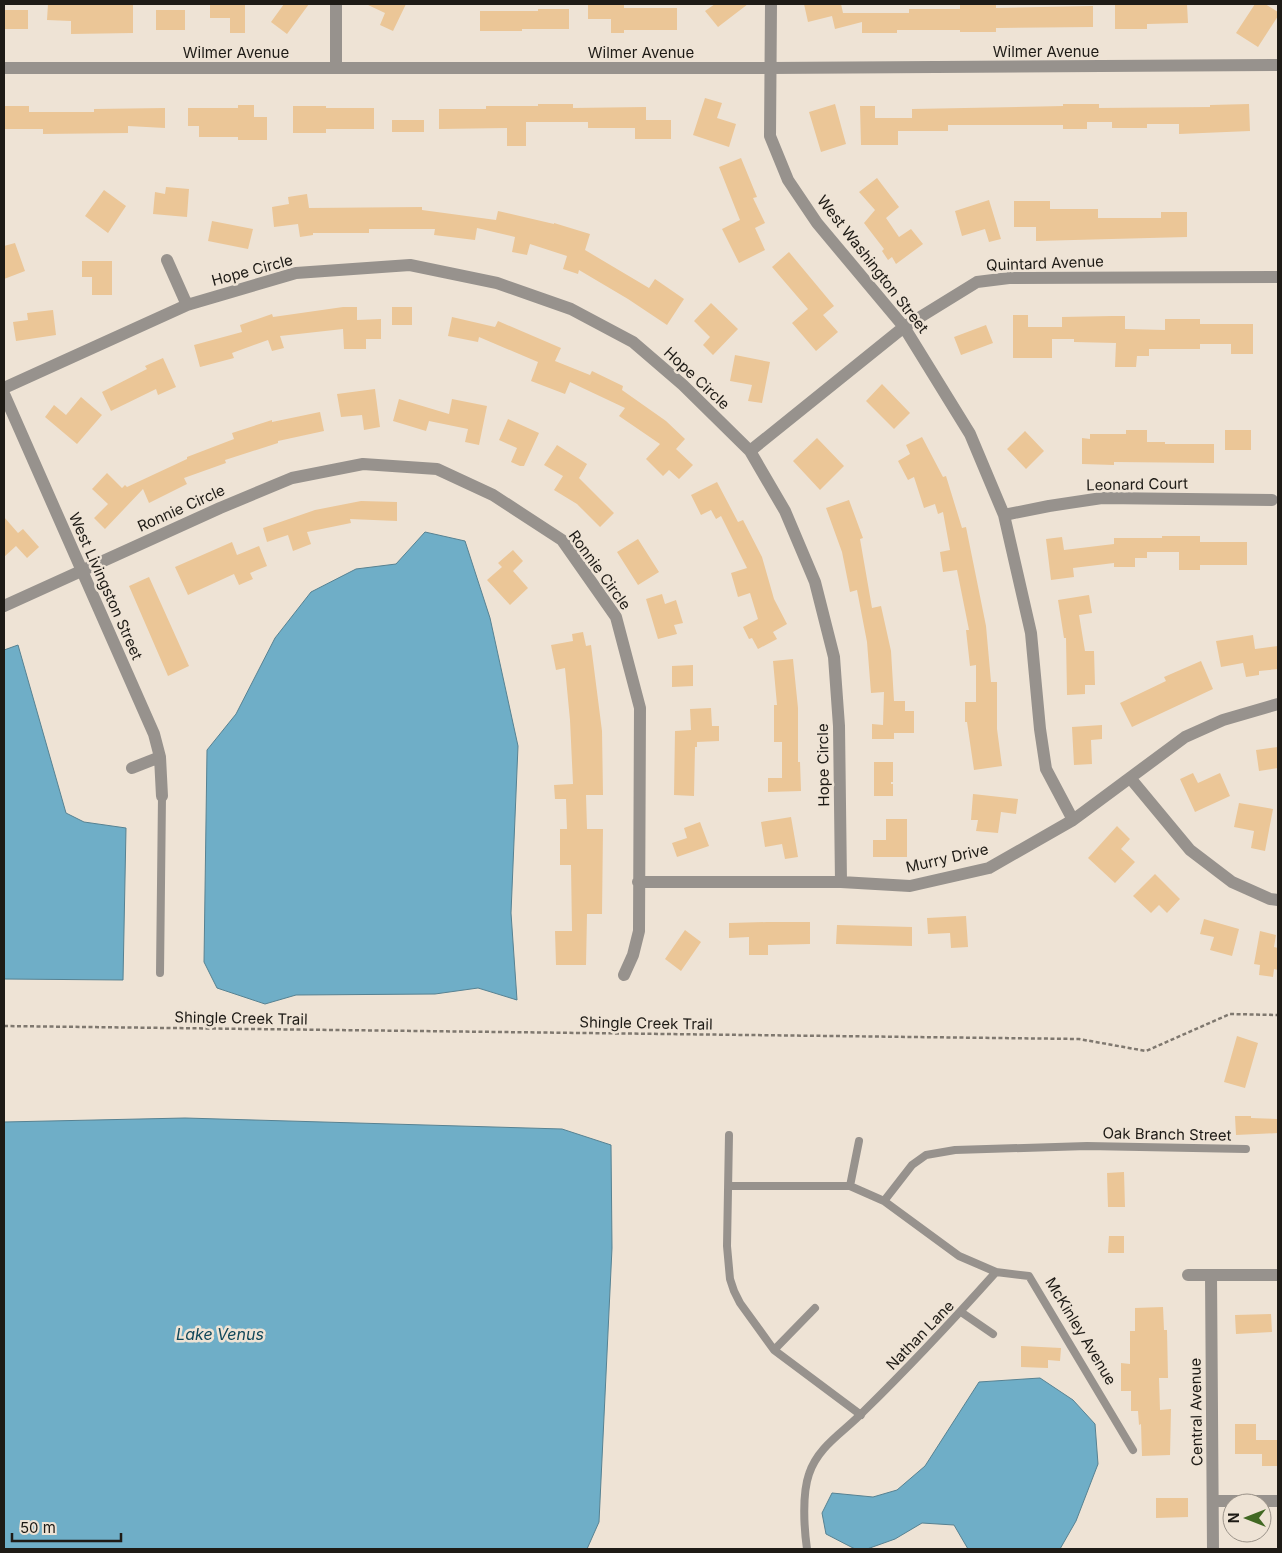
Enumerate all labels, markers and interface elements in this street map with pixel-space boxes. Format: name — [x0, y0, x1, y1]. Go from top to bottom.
street label: Wilmer Avenue — [993, 42, 1099, 61]
street label: Wilmer Avenue — [183, 43, 289, 62]
street label: Wilmer Avenue — [588, 43, 694, 62]
street label: West Washington Street — [813, 191, 933, 337]
street label: Hope Circle — [209, 250, 295, 290]
street label: Quintard Avenue — [986, 251, 1104, 275]
street label: Hope Circle — [660, 343, 734, 413]
street label: Leonard Court — [1086, 474, 1188, 494]
street label: Ronnie Circle — [134, 480, 228, 536]
street label: West Livingston Street — [65, 509, 147, 663]
street label: Ronnie Circle — [565, 527, 635, 613]
street label: Hope Circle — [813, 723, 833, 807]
street label: Murry Drive — [904, 839, 990, 877]
street label: Shingle Creek Trail — [174, 1007, 308, 1029]
street label: Shingle Creek Trail — [579, 1012, 713, 1034]
street label: Oak Branch Street — [1102, 1123, 1232, 1145]
street label: McKinley Avenue — [1041, 1274, 1121, 1388]
street label: Nathan Lane — [882, 1296, 958, 1374]
water label: Lake Venus — [176, 1324, 264, 1344]
street label: Central Avenue — [1186, 1358, 1206, 1466]
north arrow — [1222, 1493, 1272, 1543]
scale bar — [12, 1510, 121, 1542]
text: N — [1225, 1513, 1242, 1523]
text: 50 m — [20, 1518, 56, 1537]

